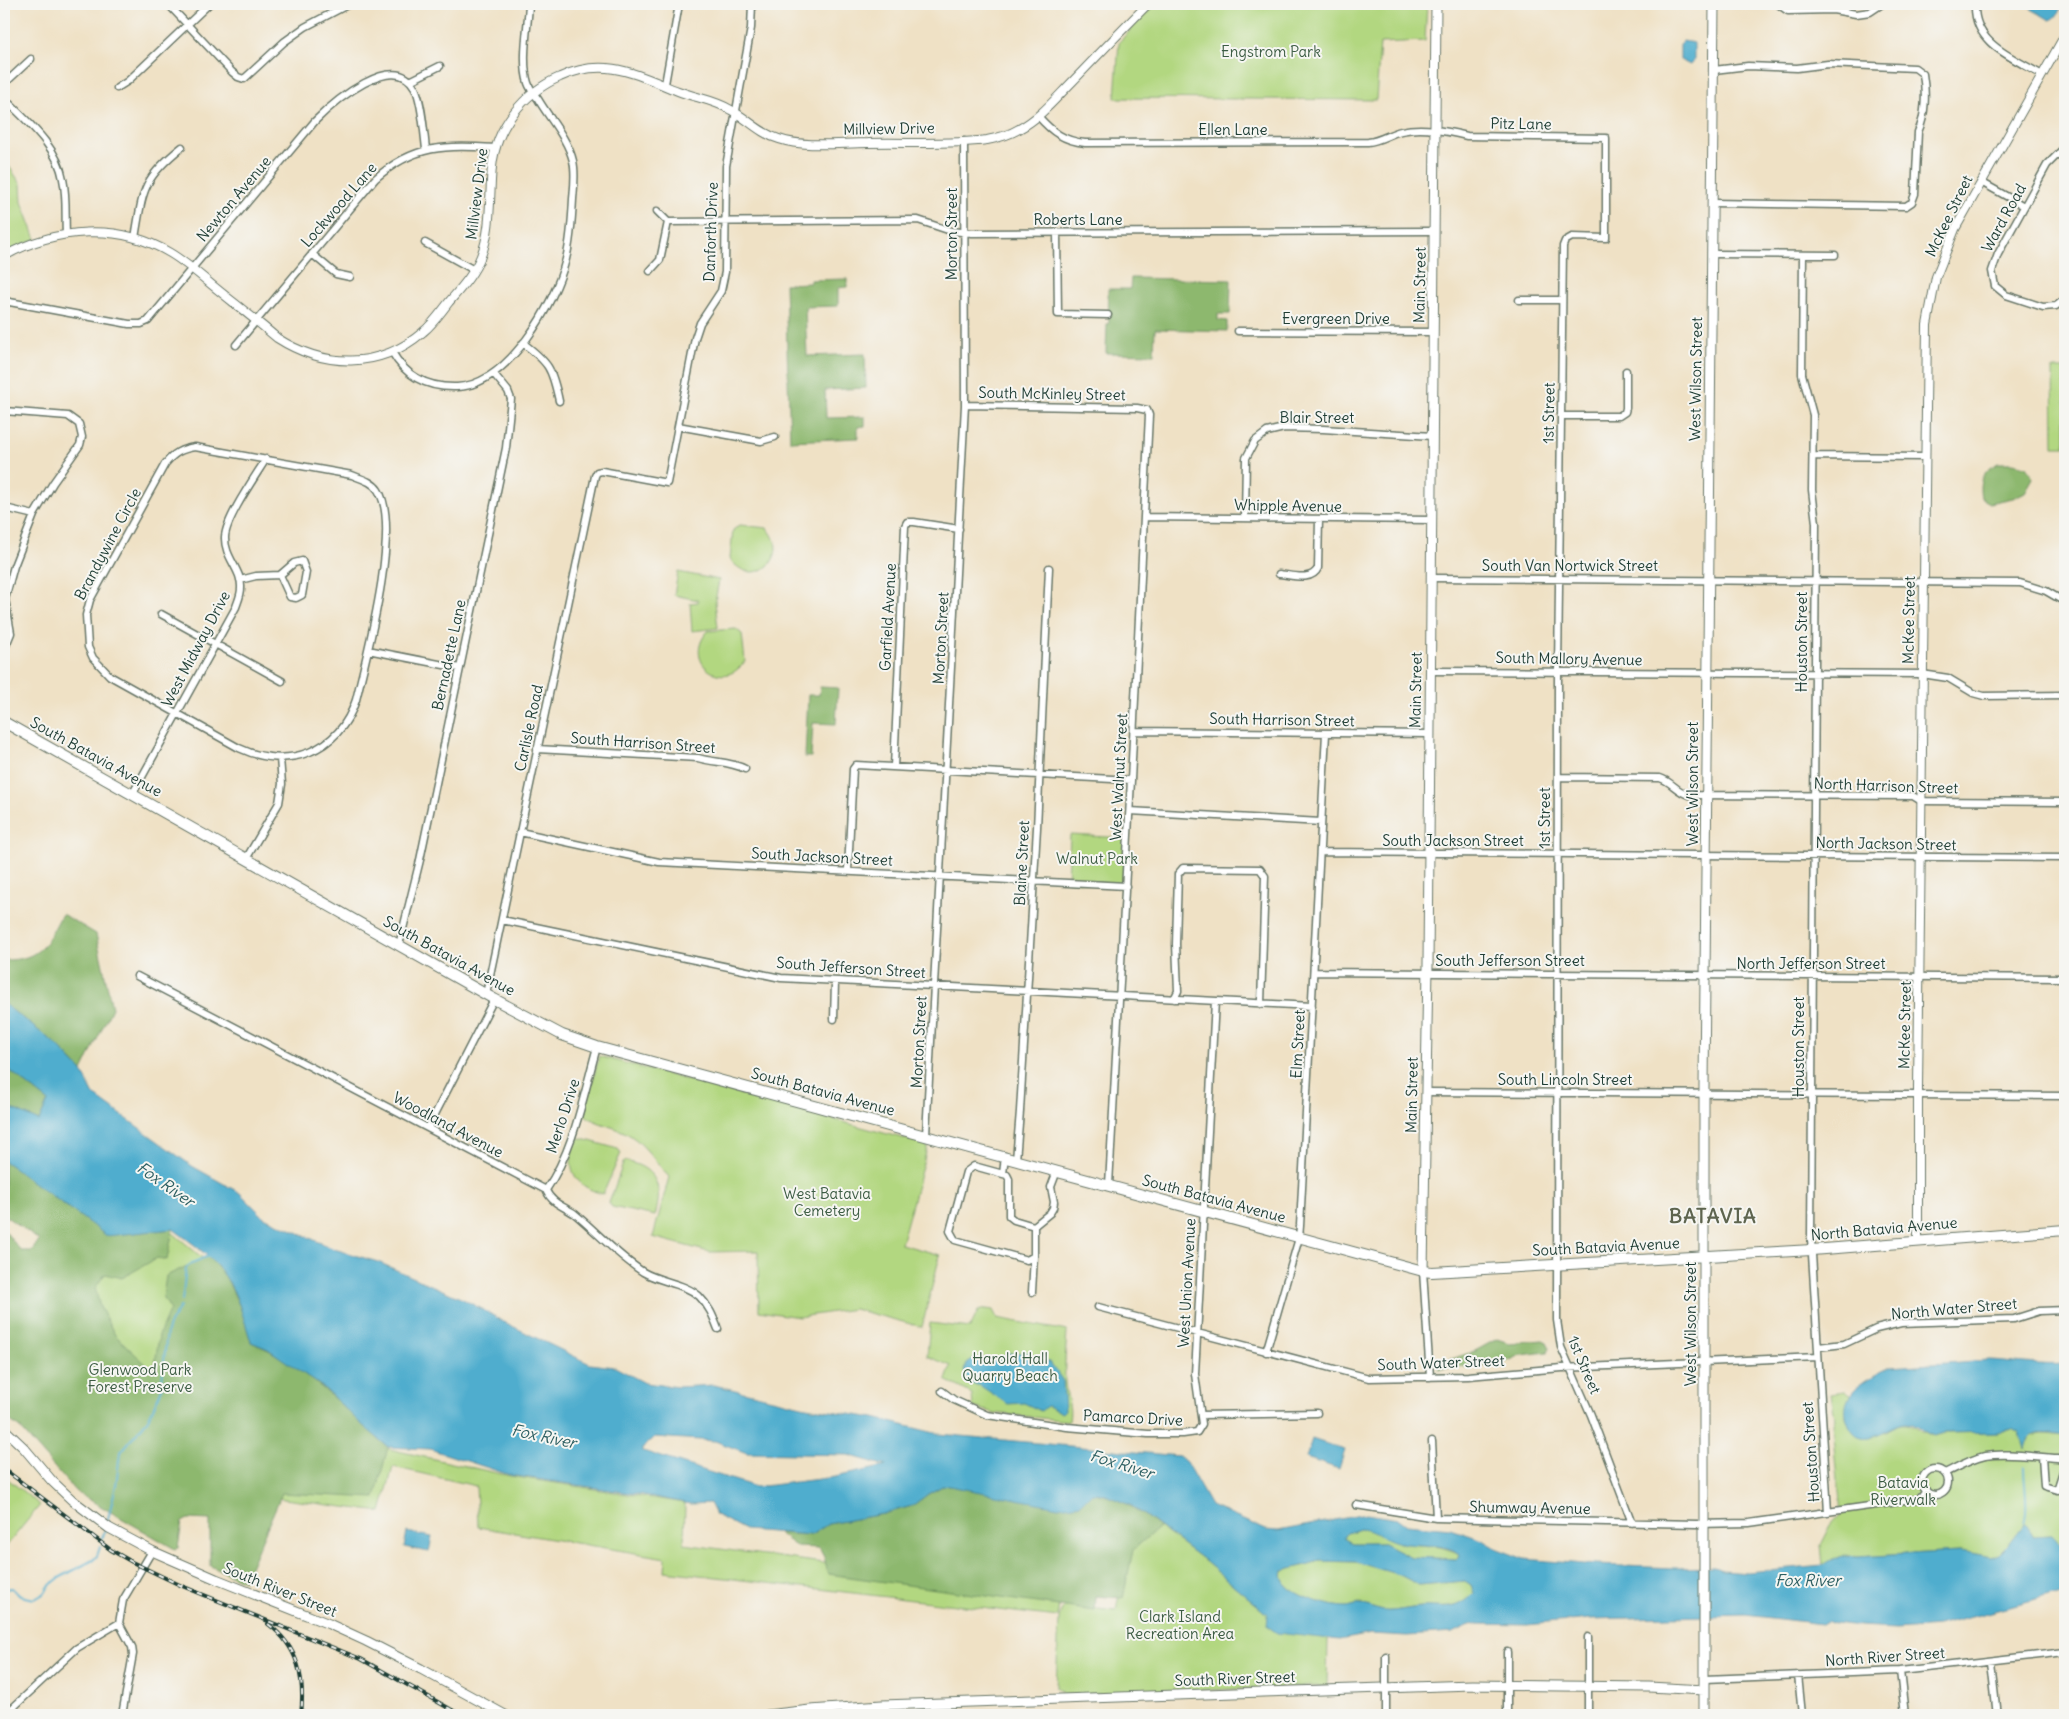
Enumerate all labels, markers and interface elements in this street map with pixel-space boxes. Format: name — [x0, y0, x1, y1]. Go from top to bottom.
park label: Engstrom Park — [1221, 42, 1321, 61]
street label: Pitz Lane — [1490, 113, 1552, 134]
street label: Millview Drive — [843, 118, 935, 139]
street label: Ellen Lane — [1198, 120, 1268, 139]
street label: Millview Drive — [461, 147, 492, 241]
street label: Newton Avenue — [192, 152, 275, 245]
street label: Lockwood Lane — [297, 158, 381, 251]
street label: McKee Street — [1921, 172, 1976, 260]
street label: Ward Road — [1977, 180, 2030, 255]
street label: Danforth Drive — [699, 182, 722, 282]
street label: Morton Street — [942, 188, 961, 280]
street label: Roberts Lane — [1033, 210, 1123, 229]
street label: Main Street — [1409, 247, 1430, 323]
street label: Evergreen Drive — [1282, 309, 1390, 328]
street label: West Wilson Street — [1685, 317, 1706, 441]
street label: 1st Street — [1538, 382, 1559, 444]
street label: South McKinley Street — [978, 383, 1126, 404]
street label: Blair Street — [1280, 408, 1354, 427]
street label: Brandywine Circle — [70, 484, 145, 603]
street label: Whipple Avenue — [1234, 495, 1342, 516]
street label: South Van Nortwick Street — [1482, 556, 1658, 575]
street label: Garfield Avenue — [875, 563, 900, 671]
street label: McKee Street — [1898, 576, 1919, 664]
street label: West Midway Drive — [157, 587, 234, 710]
street label: Morton Street — [929, 591, 952, 685]
street label: Houston Street — [1792, 592, 1811, 692]
street label: Bernadette Lane — [427, 598, 470, 712]
street label: South Mallory Avenue — [1495, 648, 1643, 669]
street label: Main Street — [1405, 652, 1426, 728]
street label: Carlisle Road — [510, 683, 547, 773]
street label: South Harrison Street — [1209, 709, 1355, 730]
street label: South Batavia Avenue — [27, 712, 166, 801]
street label: West Walnut Street — [1106, 713, 1131, 841]
street label: West Wilson Street — [1683, 722, 1702, 846]
street label: South Harrison Street — [570, 728, 716, 757]
street label: North Harrison Street — [1813, 773, 1959, 798]
street label: 1st Street — [1535, 787, 1554, 849]
street label: Blaine Street — [1010, 820, 1033, 906]
street label: South Jackson Street — [1382, 831, 1524, 850]
street label: North Jackson Street — [1815, 833, 1957, 854]
street label: South Jackson Street — [751, 843, 893, 870]
park label: Walnut Park — [1056, 849, 1138, 868]
street label: South Batavia Avenue — [380, 911, 519, 1000]
street label: South Jefferson Street — [1435, 951, 1585, 970]
street label: South Jefferson Street — [776, 953, 926, 982]
street label: North Jefferson Street — [1737, 954, 1885, 973]
street label: McKee Street — [1894, 981, 1915, 1069]
street label: Morton Street — [907, 995, 930, 1089]
street label: Houston Street — [1789, 997, 1808, 1097]
street label: Elm Street — [1286, 1009, 1309, 1079]
street label: Main Street — [1401, 1057, 1422, 1133]
street label: South Batavia Avenue — [749, 1063, 897, 1120]
street label: South Lincoln Street — [1498, 1070, 1632, 1089]
street label: Merlo Drive — [542, 1076, 583, 1155]
street label: Woodland Avenue — [390, 1088, 507, 1162]
water label: Fox River — [133, 1157, 201, 1212]
street label: South Batavia Avenue — [1140, 1170, 1288, 1227]
park label: West Batavia Cemetery — [783, 1184, 871, 1220]
district label: BATAVIA — [1669, 1203, 1757, 1228]
street label: North Batavia Avenue — [1810, 1213, 1958, 1244]
street label: West Union Avenue — [1174, 1218, 1199, 1348]
street label: South Batavia Avenue — [1532, 1233, 1680, 1260]
street label: West Wilson Street — [1681, 1262, 1700, 1386]
street label: North Water Street — [1890, 1294, 2018, 1323]
street label: 1st Street — [1564, 1333, 1605, 1397]
park label: Harold Hall Quarry Beach — [962, 1349, 1058, 1385]
street label: South Water Street — [1377, 1351, 1505, 1374]
park label: Glenwood Park Forest Preserve — [88, 1360, 192, 1396]
street label: Houston Street — [1798, 1401, 1823, 1503]
street label: Pamarco Drive — [1083, 1405, 1183, 1430]
water label: Fox River — [510, 1419, 581, 1453]
water label: Fox River — [1088, 1445, 1159, 1484]
park label: Batavia Riverwalk — [1870, 1473, 1936, 1509]
street label: Shumway Avenue — [1469, 1497, 1591, 1518]
street label: South River Street — [221, 1558, 340, 1621]
water label: Fox River — [1775, 1570, 1843, 1590]
park label: Clark Island Recreation Area — [1126, 1607, 1235, 1643]
street label: North River Street — [1824, 1643, 1946, 1670]
street label: South River Street — [1174, 1667, 1296, 1690]

